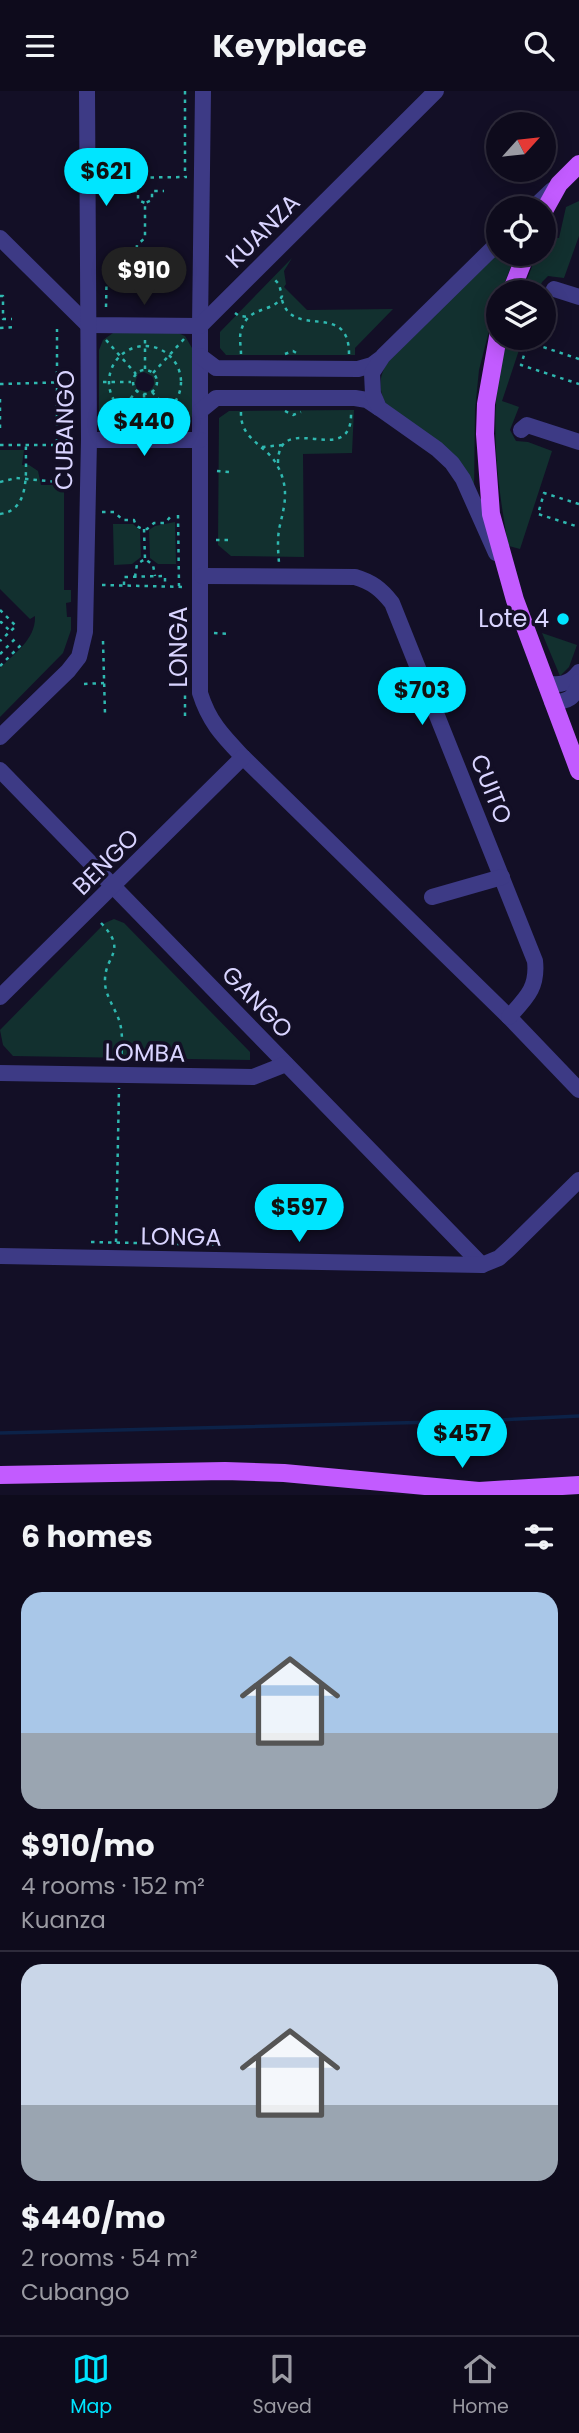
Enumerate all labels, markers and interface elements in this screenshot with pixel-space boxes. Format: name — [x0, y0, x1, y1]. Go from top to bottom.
text: Keyplace — [212, 23, 367, 68]
icon: menu — [21, 27, 59, 65]
icon: search — [520, 27, 558, 65]
north arrow — [486, 112, 556, 182]
map controls — [486, 112, 556, 350]
pin: $621 — [65, 149, 147, 208]
text: $621 — [80, 155, 132, 187]
street label: KUANZA — [218, 186, 307, 275]
button: locate — [486, 196, 556, 266]
pin: $910 — [103, 247, 185, 307]
text: $910 — [118, 254, 170, 286]
button: layers — [486, 280, 556, 350]
street label: CUBANGO — [47, 370, 82, 490]
pin: $440 — [103, 399, 185, 458]
text: $440 — [113, 405, 175, 437]
place label: Lote 4 — [478, 602, 549, 635]
street label: LONGA — [162, 607, 195, 687]
marker: Lote 4 — [555, 611, 571, 627]
pin: $703 — [381, 667, 463, 727]
text: $703 — [394, 674, 450, 706]
street label: CUITO — [463, 749, 520, 829]
street label: BENGO — [65, 821, 146, 902]
street label: GANGO — [214, 958, 300, 1045]
street label: LOMBA — [104, 1035, 186, 1070]
pin: $597 — [258, 1185, 340, 1244]
text: $597 — [271, 1191, 327, 1223]
street label: LONGA — [140, 1219, 222, 1254]
pin: $457 — [421, 1411, 503, 1470]
text: $457 — [433, 1417, 491, 1449]
text: 6 homes — [21, 1515, 153, 1558]
icon: filters — [520, 1518, 558, 1556]
icon: home — [227, 1638, 353, 1764]
text: $910/mo — [21, 1824, 155, 1867]
text: 4 rooms · 152 m² — [21, 1870, 205, 1902]
text: Kuanza — [21, 1904, 106, 1936]
icon: home — [227, 2010, 353, 2136]
text: $440/mo — [21, 2196, 165, 2239]
text: 2 rooms · 54 m² — [21, 2242, 198, 2274]
text: Cubango — [21, 2276, 130, 2308]
tab: Map — [70, 2350, 112, 2421]
tab: Saved — [253, 2350, 312, 2421]
tab: Home — [452, 2350, 509, 2421]

